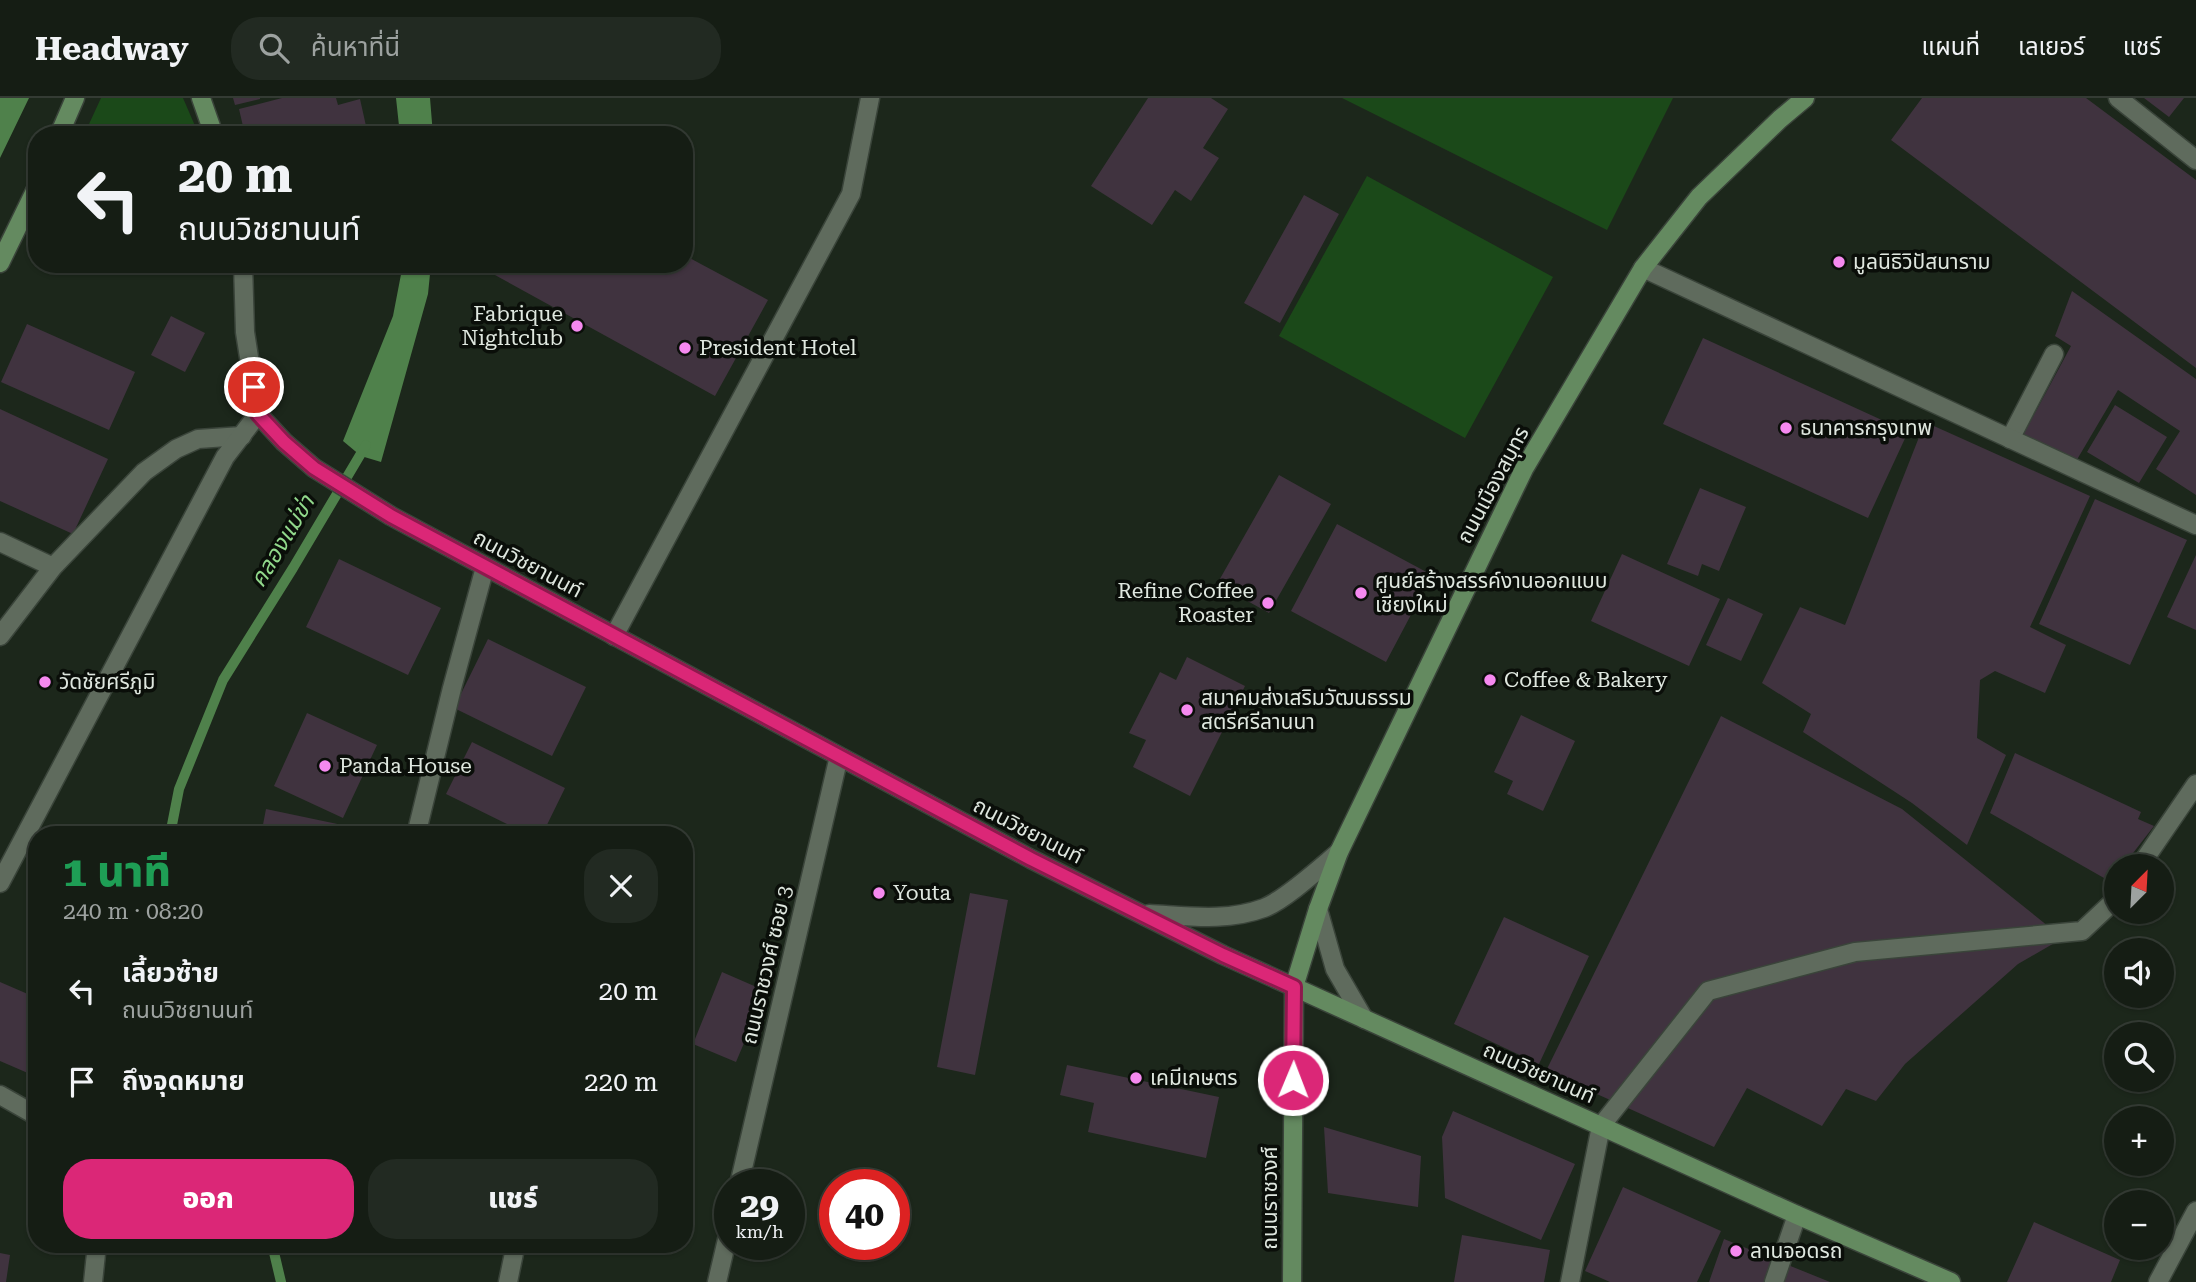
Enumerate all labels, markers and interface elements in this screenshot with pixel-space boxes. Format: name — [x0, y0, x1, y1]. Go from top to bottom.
search box — [231, 17, 721, 80]
text: Headway — [35, 29, 189, 68]
icon: search — [255, 29, 293, 67]
text: ค้นหาที่นี่ — [311, 32, 400, 62]
text: แผนที่ — [1922, 33, 1980, 61]
text: เลเยอร์ — [2018, 33, 2085, 61]
text: แชร์ — [2123, 33, 2161, 61]
text: 20 m — [178, 147, 293, 204]
icon: left — [63, 154, 154, 245]
text: ถนนวิชยานนท์ — [178, 210, 361, 248]
place label: มูลนิธิวิปัสนาราม — [1853, 250, 1990, 275]
marker: มูลนิธิวิปัสนาราม — [1831, 254, 1847, 270]
place label: Fabrique Nightclub — [462, 302, 563, 350]
marker: Fabrique Nightclub — [569, 318, 585, 334]
place label: President Hotel — [699, 336, 857, 360]
marker: President Hotel — [677, 340, 693, 356]
pin — [224, 357, 284, 417]
icon: arrive — [235, 368, 273, 406]
place label: ธนาคารกรุงเทพ — [1800, 416, 1932, 441]
marker: ธนาคารกรุงเทพ — [1778, 420, 1794, 436]
street label: ถนนเมืองสมุทร — [1452, 423, 1535, 548]
water label: คลองแม่ข่า — [245, 489, 321, 592]
street label: ถนนวิชยานนท์ — [469, 525, 587, 603]
place label: ศูนย์สร้างสรรค์งานออกแบบ เชียงใหม่ — [1375, 569, 1607, 617]
place label: Refine Coffee Roaster — [1118, 579, 1254, 627]
marker: ศูนย์สร้างสรรค์งานออกแบบ เชียงใหม่ — [1353, 585, 1369, 601]
marker: Refine Coffee Roaster — [1260, 595, 1276, 611]
place label: Coffee & Bakery — [1504, 668, 1668, 692]
place label: วัดชัยศรีภูมิ — [59, 670, 155, 695]
marker: Coffee & Bakery — [1482, 672, 1498, 688]
marker: วัดชัยศรีภูมิ — [37, 674, 53, 690]
place label: สมาคมส่งเสริมวัฒนธรรม สตรีศรีลานนา — [1201, 686, 1412, 734]
marker: สมาคมส่งเสริมวัฒนธรรม สตรีศรีลานนา — [1179, 702, 1195, 718]
place label: Panda House — [339, 754, 472, 778]
marker: Panda House — [317, 758, 333, 774]
street label: ถนนวิชยานนท์ — [969, 793, 1087, 869]
text: 1 นาที — [63, 847, 171, 896]
button: close — [584, 849, 658, 923]
north arrow — [2104, 854, 2174, 924]
map controls — [2104, 854, 2174, 1260]
place label: Youta — [893, 881, 951, 905]
street label: ถนนราชวงศ์ ซอย 3 — [737, 883, 797, 1047]
marker: Youta — [871, 885, 887, 901]
text: 240 m · 08:20 — [63, 898, 203, 925]
button: sound — [2104, 938, 2174, 1008]
text: เลี้ยวซ้าย — [122, 958, 219, 988]
icon: left — [63, 972, 101, 1010]
text: 20 m — [599, 976, 658, 1006]
text: ถนนวิชยานนท์ — [122, 997, 253, 1024]
button: search — [2104, 1022, 2174, 1092]
street label: ถนนวิชยานนท์ — [1479, 1038, 1599, 1108]
position arrow — [1256, 1043, 1330, 1117]
icon: arrive — [63, 1063, 101, 1101]
text: ถึงจุดหมาย — [122, 1066, 245, 1096]
place label: เคมีเกษตร — [1150, 1066, 1238, 1090]
text: 220 m — [584, 1067, 658, 1097]
marker: เคมีเกษตร — [1128, 1070, 1144, 1086]
button: + — [2104, 1106, 2174, 1176]
street label: ถนนราชวงศ์ — [1258, 1146, 1282, 1250]
button: ออก — [63, 1159, 354, 1239]
button: แชร์ — [368, 1159, 658, 1239]
speed limit sign: 40 — [819, 1169, 910, 1260]
text: 29 — [740, 1185, 779, 1226]
button: − — [2104, 1190, 2174, 1260]
text: km/h — [735, 1221, 784, 1242]
place label: ลานจอดรถ — [1750, 1239, 1842, 1263]
marker: ลานจอดรถ — [1728, 1243, 1744, 1259]

